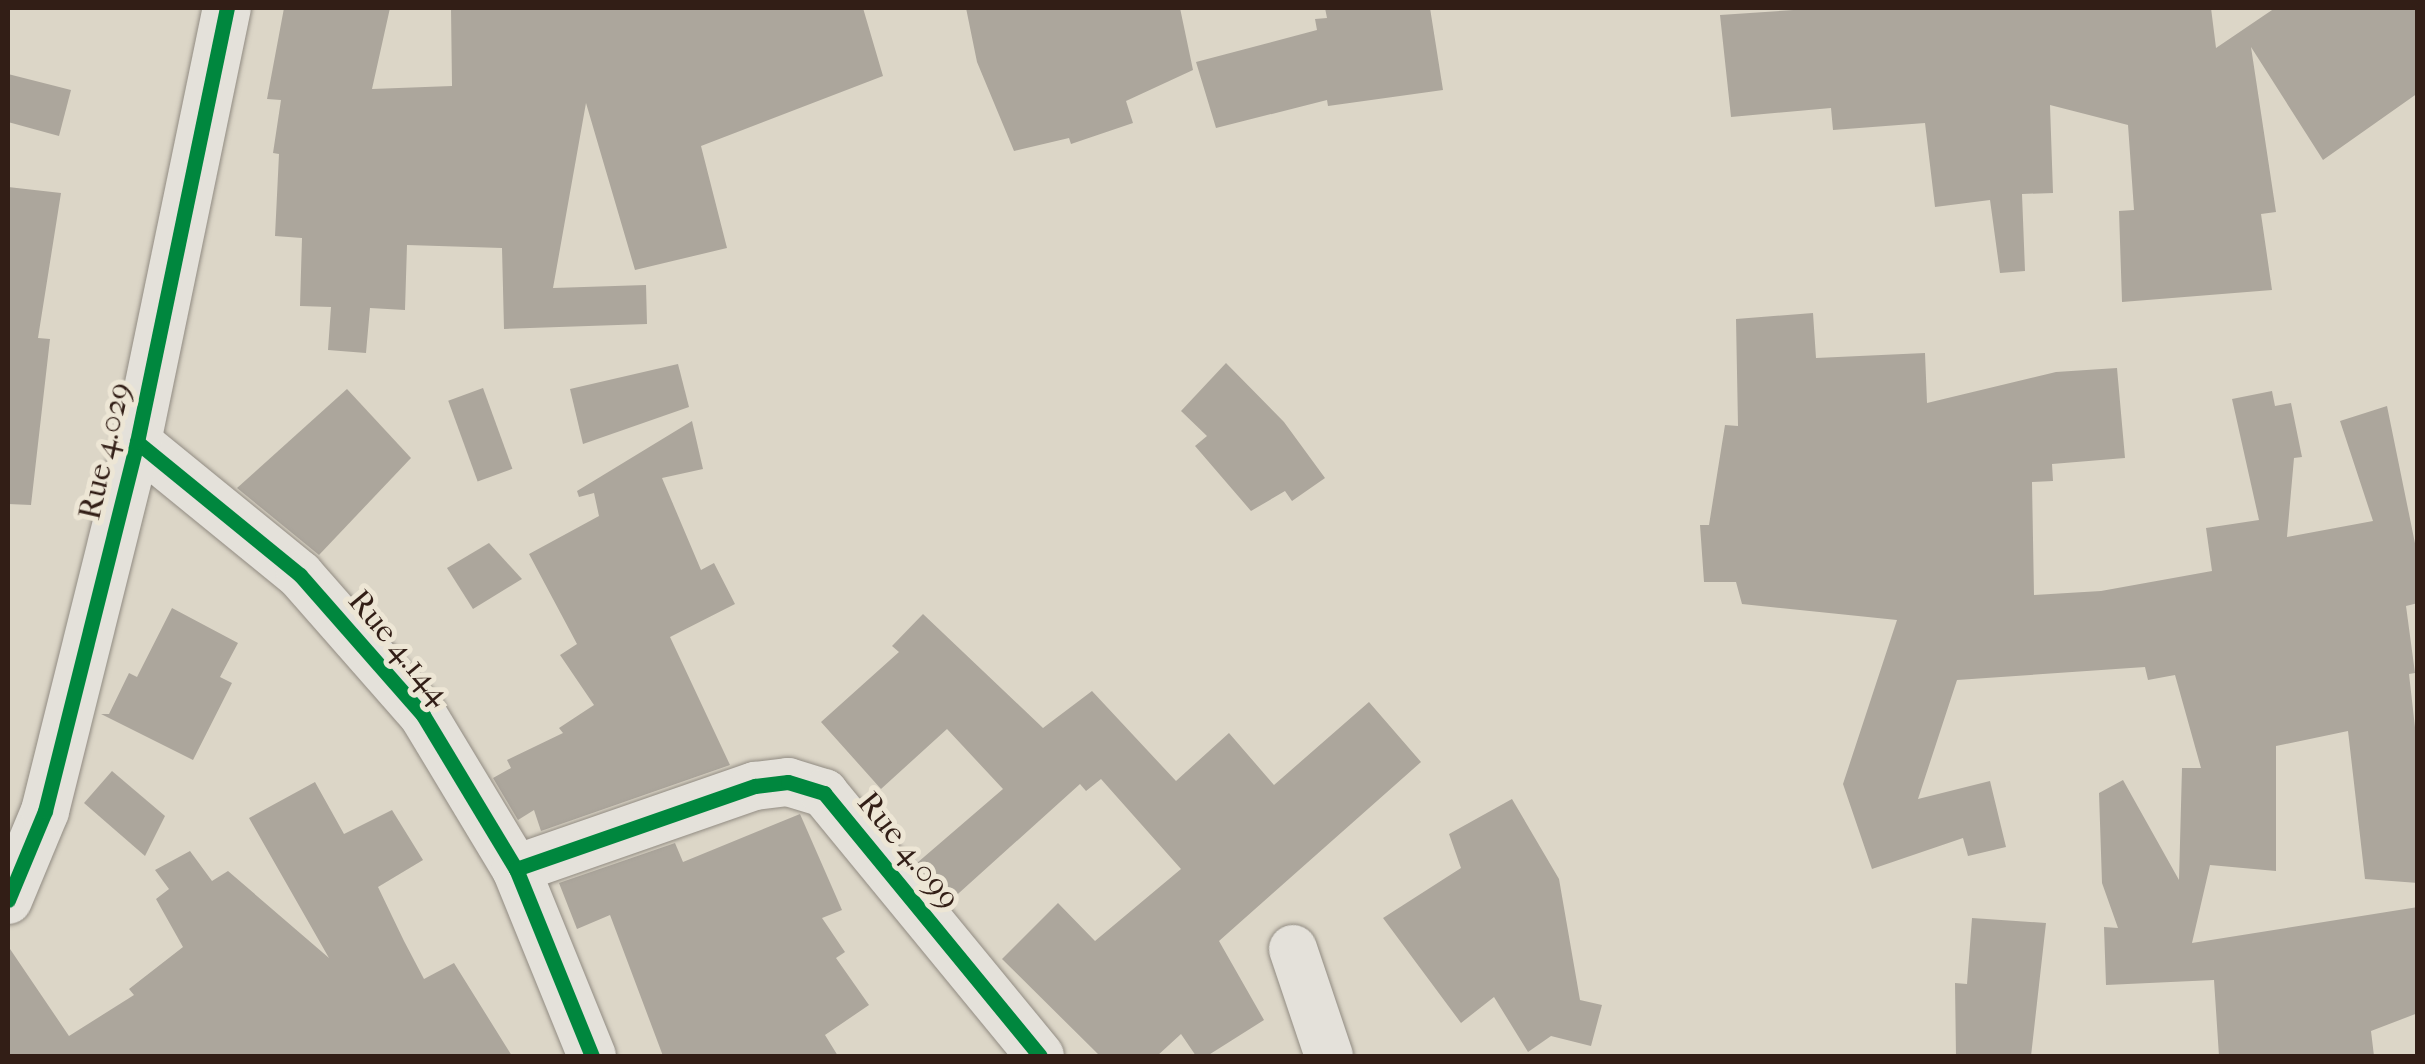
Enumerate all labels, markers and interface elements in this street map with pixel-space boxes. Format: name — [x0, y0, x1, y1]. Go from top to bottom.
street label: Rue 4.029 — [71, 378, 139, 524]
street label: Rue 4.144 — [340, 583, 458, 713]
street label: Rue 4.099 — [849, 784, 967, 918]

